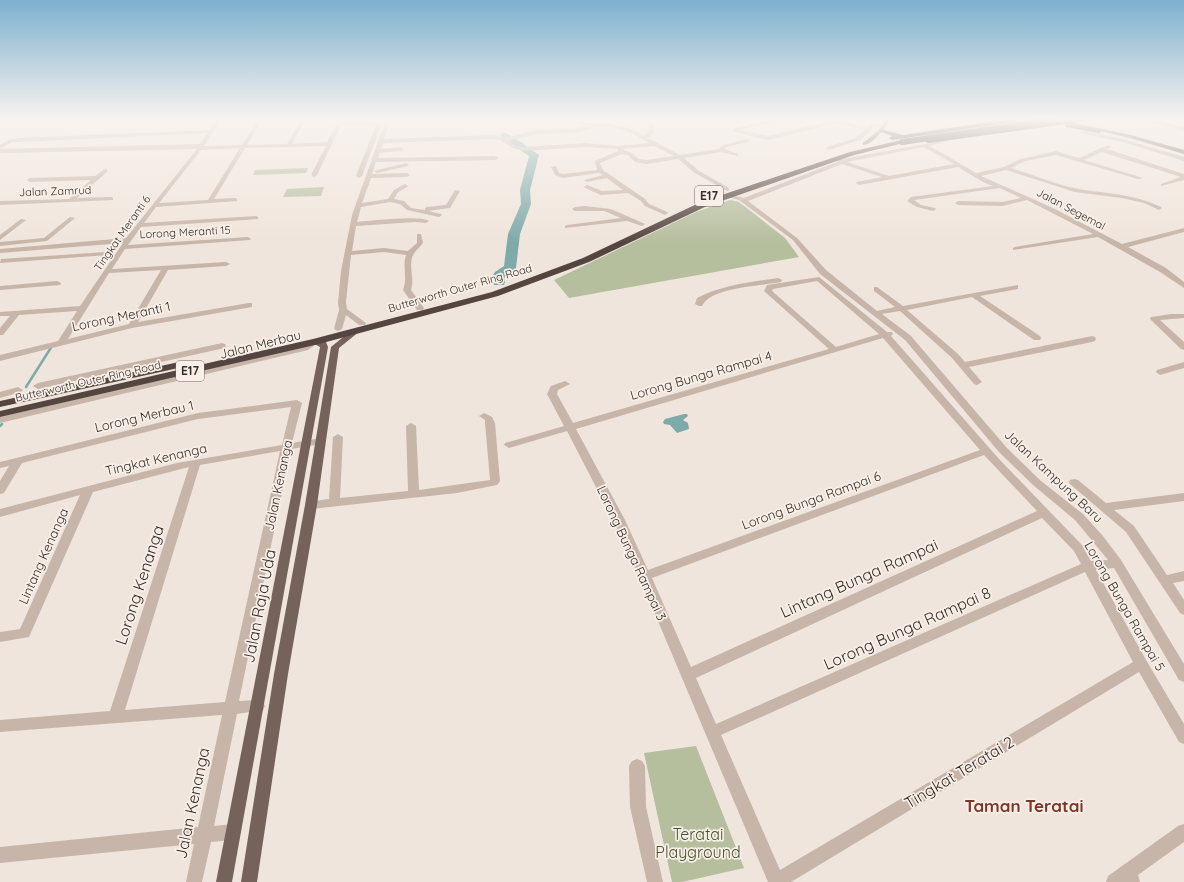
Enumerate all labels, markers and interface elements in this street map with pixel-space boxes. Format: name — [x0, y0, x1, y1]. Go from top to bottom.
street label: Jalan Zamrud — [19, 183, 91, 199]
street label: Jalan Segemal — [1034, 185, 1108, 233]
road number: E17 — [695, 186, 723, 206]
street label: Tingkat Meranti 6 — [91, 193, 153, 273]
street label: Lorong Meranti 15 — [139, 223, 231, 241]
street label: Butterworth Outer Ring Road — [386, 261, 534, 315]
street label: Lorong Meranti 1 — [70, 298, 172, 334]
street label: Jalan Merbau — [218, 326, 302, 362]
street label: Lorong Bunga Rampai 4 — [628, 347, 774, 403]
street label: Butterworth Outer Ring Road — [14, 357, 162, 405]
road number: E17 — [176, 361, 204, 381]
street label: Lorong Merbau 1 — [93, 397, 195, 435]
street label: Jalan Kampung Baru — [1001, 426, 1107, 526]
street label: Jalan Kenanga — [261, 438, 295, 532]
street label: Tingkat Kenanga — [104, 440, 208, 478]
street label: Lorong Bunga Rampai 6 — [739, 467, 883, 533]
street label: Lorong Bunga Rampai 3 — [594, 483, 670, 623]
street label: Lintang Kenanga — [15, 506, 71, 606]
street label: Lorong Kenanga — [110, 523, 168, 647]
street label: Lintang Bunga Rampai — [777, 534, 941, 622]
street label: Lorong Bunga Rampai 5 — [1081, 538, 1169, 674]
street label: Jalan Raja Uda — [238, 547, 280, 665]
street label: Lorong Bunga Rampai 8 — [820, 582, 994, 674]
street label: Tingkat Teratai 2 — [900, 731, 1018, 813]
street label: Jalan Kenanga — [170, 746, 214, 860]
district label: Taman Teratai — [965, 795, 1083, 816]
park label: Teratai Playground — [655, 824, 741, 862]

